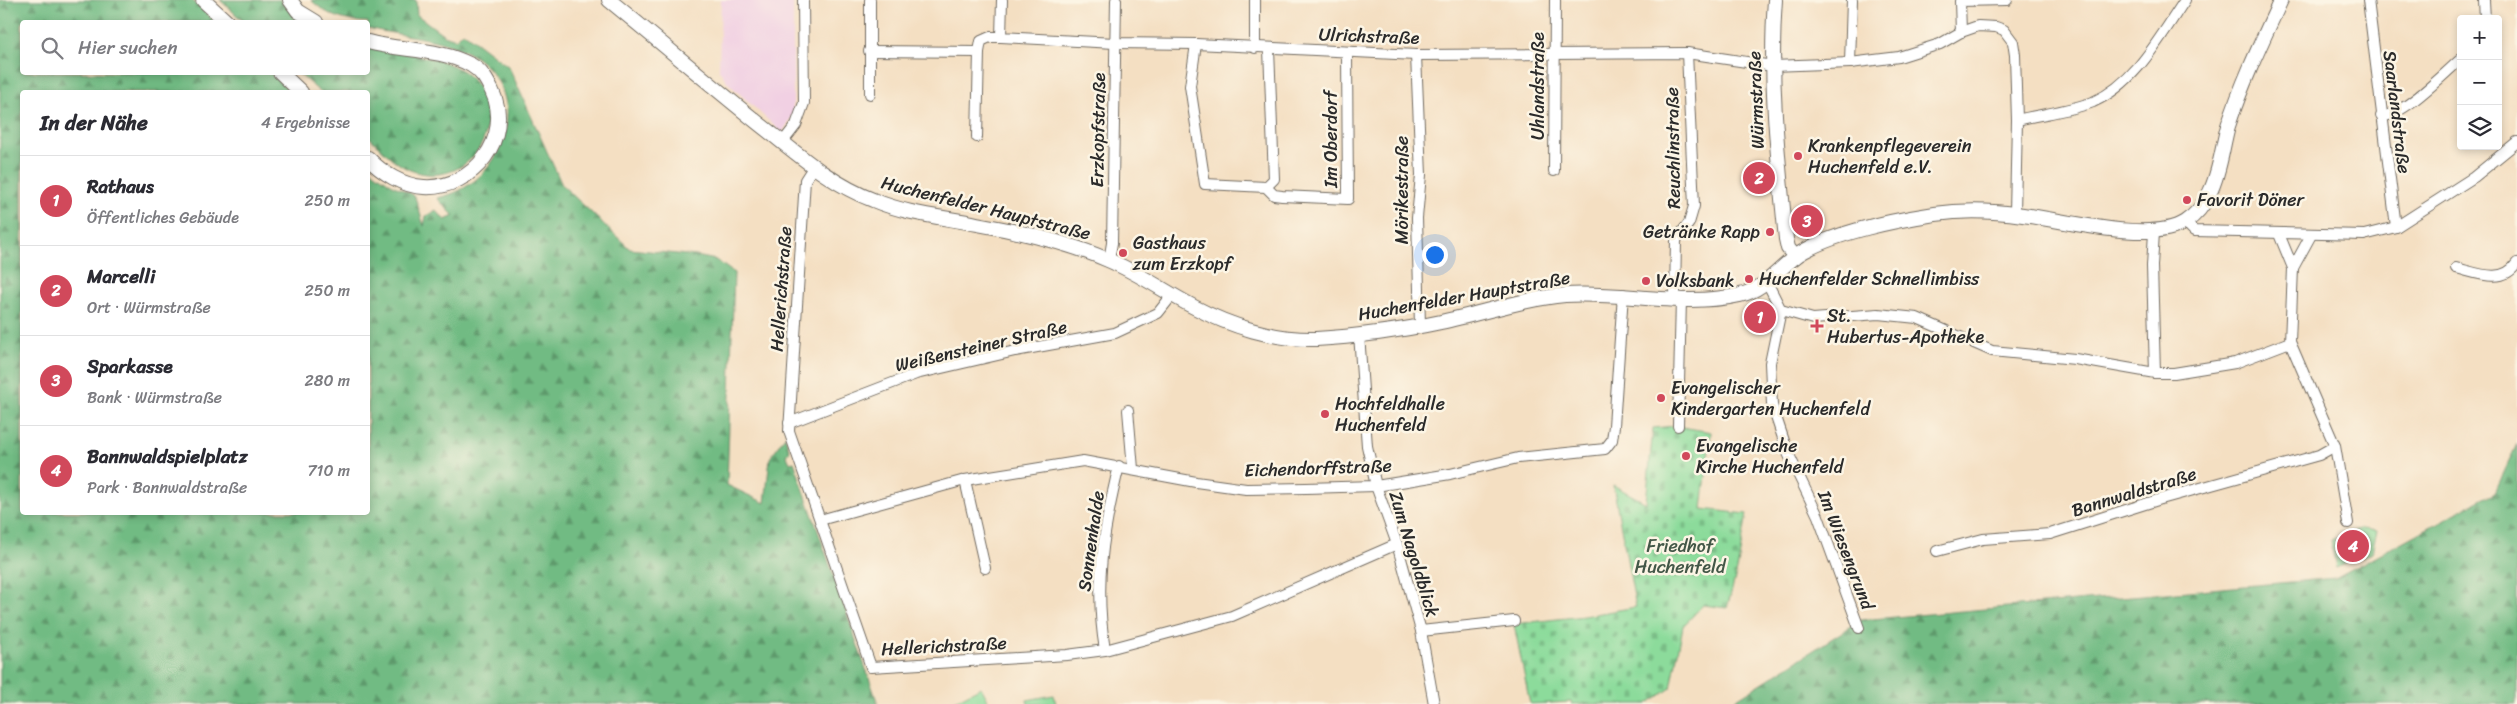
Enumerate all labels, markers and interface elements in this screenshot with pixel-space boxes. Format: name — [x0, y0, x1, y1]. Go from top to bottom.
map controls — [2457, 15, 2502, 150]
button: + — [2457, 15, 2502, 60]
street label: Ulrichstraße — [1318, 18, 1420, 54]
search box — [20, 20, 370, 75]
text: Hier suchen — [78, 31, 178, 64]
street label: Uhlandstraße — [1522, 32, 1554, 140]
icon: search — [38, 34, 66, 62]
street label: Saarlandstraße — [2374, 49, 2420, 175]
street label: Würmstraße — [1738, 50, 1774, 150]
button: − — [2457, 60, 2502, 105]
street label: Erzkopfstraße — [1081, 72, 1115, 188]
street label: Reuchlinstraße — [1656, 87, 1690, 209]
street label: Im Oberdorf — [1315, 88, 1347, 189]
text: In der Nähe — [40, 104, 148, 142]
button: layers — [2457, 105, 2502, 150]
text: 4 Ergebnisse — [261, 108, 350, 137]
place label: Krankenpflegeverein Huchenfeld e.V. — [1808, 130, 1972, 183]
street label: Mörikestraße — [1386, 136, 1418, 244]
marker: Krankenpflegeverein Huchenfeld e.V. — [1792, 150, 1804, 162]
pin: 2 — [1743, 159, 1775, 197]
street label: Huchenfelder Hauptstraße — [878, 166, 1094, 250]
text: Rathaus — [87, 170, 154, 203]
place label: Favorit Döner — [2197, 184, 2306, 216]
text: 1 — [53, 186, 59, 215]
text: 250 m — [304, 186, 350, 215]
marker: Favorit Döner — [2181, 194, 2193, 206]
pin: 3 — [1791, 202, 1823, 240]
text: Öffentliches Gebäude — [87, 203, 239, 232]
place label: Getränke Rapp — [1643, 216, 1760, 248]
street label: Hellerichstraße — [761, 225, 801, 353]
marker: Getränke Rapp — [1764, 226, 1776, 238]
place label: Gasthaus zum Erzkopf — [1132, 227, 1235, 280]
your location — [1422, 242, 1448, 268]
marker: Gasthaus zum Erzkopf — [1117, 247, 1129, 259]
text: Marcelli — [87, 260, 155, 293]
street label: Huchenfelder Hauptstraße — [1355, 262, 1573, 330]
place label: Huchenfelder Schnellimbiss — [1759, 263, 1980, 295]
place label: Volksbank — [1656, 265, 1735, 297]
marker: Huchenfelder Schnellimbiss — [1743, 273, 1755, 285]
marker: Volksbank — [1640, 275, 1652, 287]
text: 2 — [51, 276, 61, 305]
text: 250 m — [304, 276, 350, 305]
text: Ort · Würmstraße — [87, 293, 211, 322]
pin: 1 — [1744, 298, 1776, 336]
place label: St. Hubertus-Apotheke — [1827, 300, 1984, 353]
street label: Weißensteiner Straße — [892, 311, 1070, 381]
marker: St. Hubertus-Apotheke — [1811, 320, 1823, 332]
text: Sparkasse — [87, 350, 173, 383]
text: 3 — [52, 366, 60, 395]
text: 280 m — [305, 366, 350, 395]
place label: Evangelischer Kindergarten Huchenfeld — [1671, 372, 1872, 425]
text: Bank · Würmstraße — [87, 383, 222, 412]
place label: Hochfeldhalle Huchenfeld — [1335, 388, 1445, 441]
marker: Evangelischer Kindergarten Huchenfeld — [1655, 392, 1667, 404]
marker: Hochfeldhalle Huchenfeld — [1319, 408, 1331, 420]
place label: Evangelische Kirche Huchenfeld — [1696, 430, 1845, 483]
text: Bannwaldspielplatz — [87, 440, 248, 473]
street label: Eichendorffstraße — [1244, 449, 1392, 487]
marker: Evangelische Kirche Huchenfeld — [1680, 450, 1692, 462]
text: 4 — [51, 456, 61, 485]
text: 710 m — [307, 456, 350, 485]
street label: Bannwaldstraße — [2068, 458, 2200, 526]
text: Park · Bannwaldstraße — [87, 473, 247, 502]
street label: Im Wiesengrund — [1808, 485, 1884, 616]
street label: Zum Nagoldblick — [1380, 487, 1449, 621]
street label: Sonnenhalde — [1068, 489, 1114, 593]
pin: 4 — [2337, 527, 2369, 565]
park label: Friedhof Huchenfeld — [1634, 530, 1727, 583]
street label: Hellerichstraße — [880, 627, 1008, 665]

